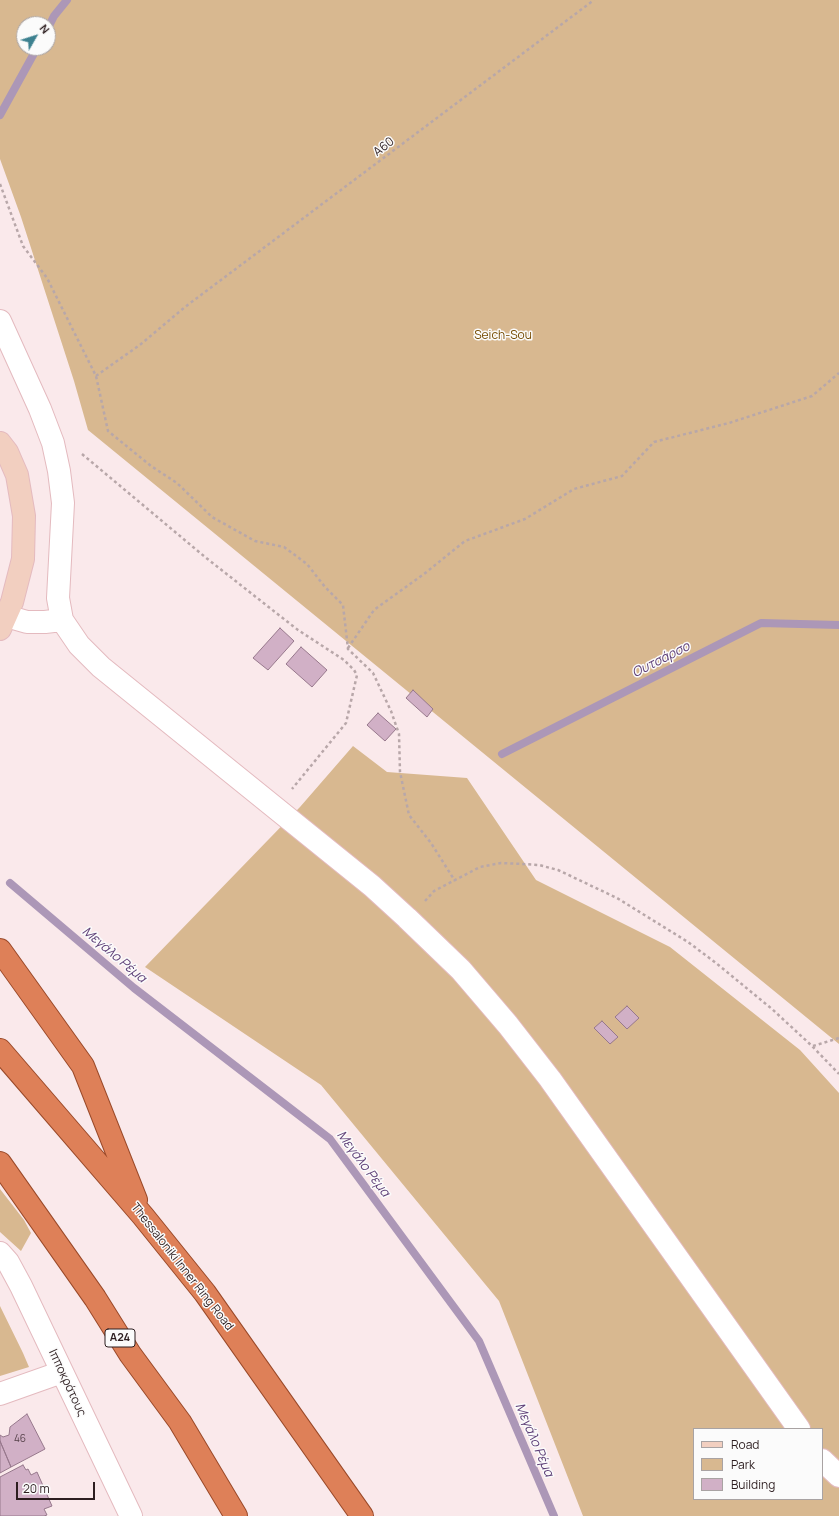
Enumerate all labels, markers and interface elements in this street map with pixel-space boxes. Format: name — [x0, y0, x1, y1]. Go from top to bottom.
north arrow — [16, 16, 56, 56]
text: N — [37, 21, 53, 37]
street label: Α60 — [371, 135, 397, 159]
park label: Seich-Sou — [474, 329, 532, 343]
water label: Ουτσάρσο — [630, 639, 692, 681]
water label: Μεγάλο Ρέμα — [79, 924, 149, 986]
water label: Μεγάλο Ρέμα — [333, 1128, 393, 1200]
street label: Thessaloniki Inner Ring Road — [128, 1200, 236, 1334]
road number: Α24 — [105, 1329, 135, 1347]
street label: Ιπποκράτους — [45, 1347, 89, 1419]
water label: Μεγάλο Ρέμα — [511, 1401, 557, 1479]
legend — [693, 1428, 823, 1500]
house number: 46 — [14, 1433, 26, 1445]
text: Road — [731, 1436, 759, 1453]
text: Park — [731, 1456, 755, 1473]
scale bar — [18, 1474, 97, 1500]
text: Building — [731, 1476, 775, 1493]
text: 20 m — [23, 1480, 50, 1497]

